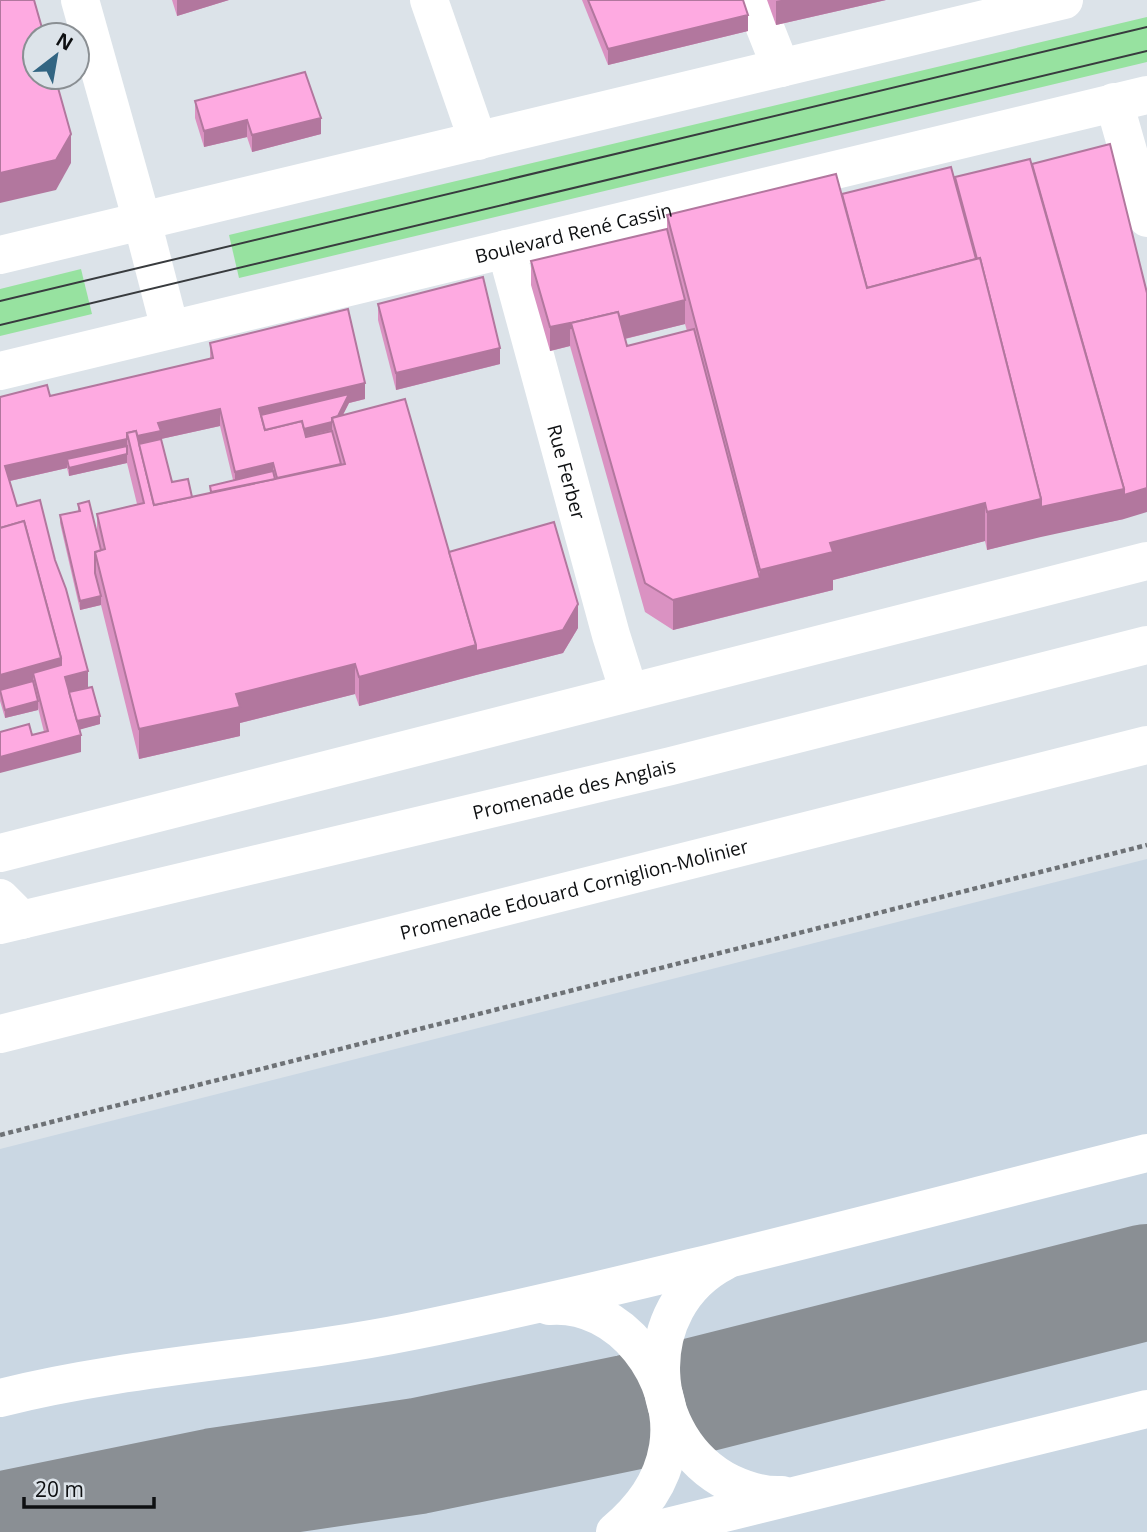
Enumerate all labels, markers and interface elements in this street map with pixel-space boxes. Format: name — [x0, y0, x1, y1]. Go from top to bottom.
north arrow — [21, 21, 91, 91]
text: N — [51, 26, 78, 57]
street label: Boulevard René Cassin — [472, 197, 675, 269]
street label: Rue Ferber — [541, 422, 592, 522]
street label: Promenade des Anglais — [470, 752, 678, 826]
street label: Promenade Edouard Corniglion-Molinier — [397, 833, 751, 946]
scale bar — [24, 1466, 154, 1510]
text: 20 m — [35, 1475, 84, 1503]

